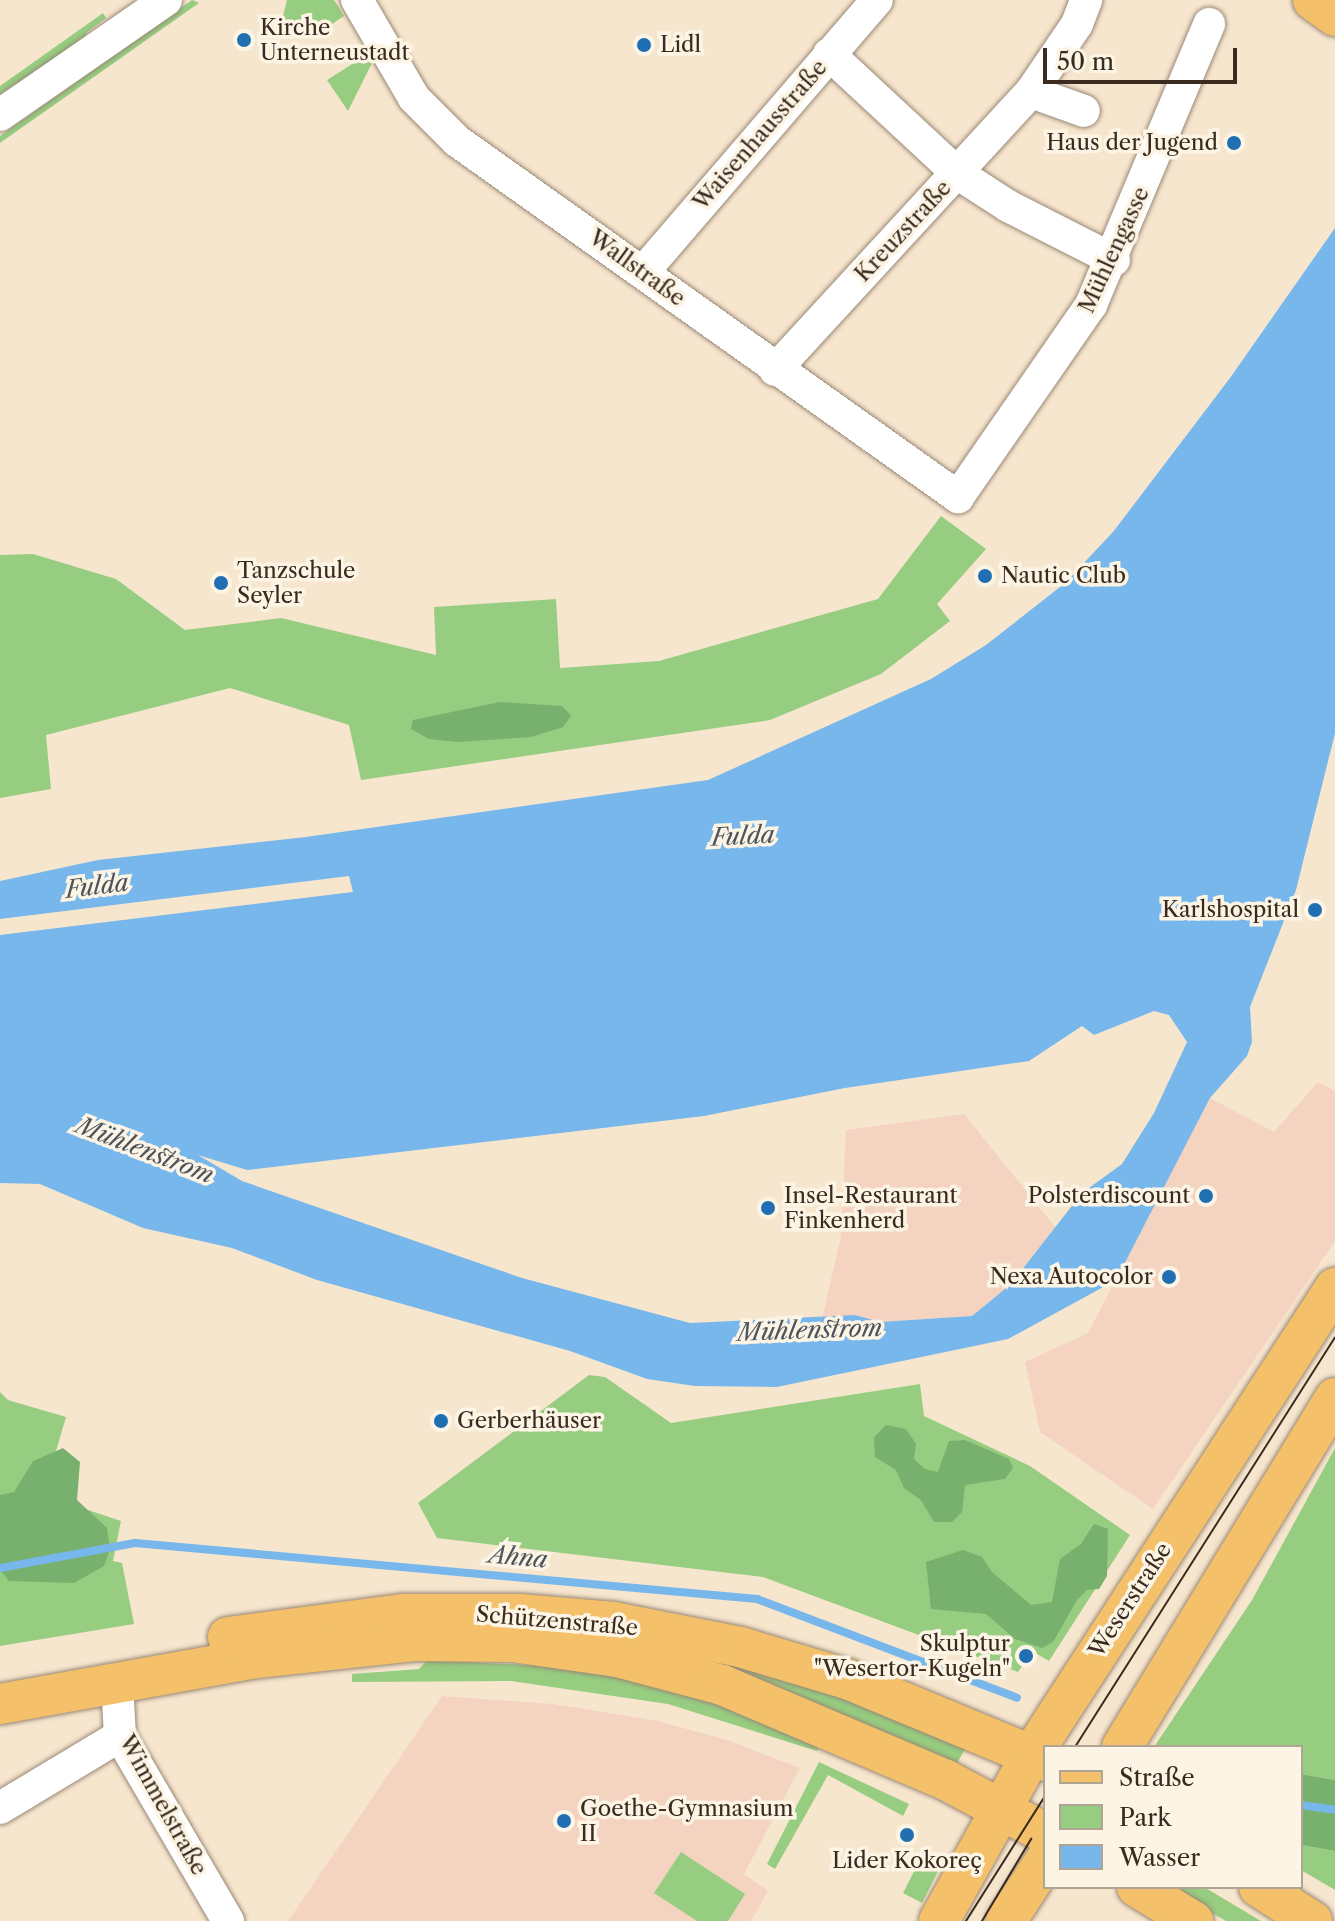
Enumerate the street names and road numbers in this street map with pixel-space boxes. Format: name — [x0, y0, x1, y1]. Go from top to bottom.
street label: Waisenhausstraße — [688, 55, 832, 215]
street label: Kreuzstraße — [849, 175, 957, 287]
street label: Mühlengasse — [1073, 183, 1155, 317]
street label: Wallstraße — [584, 224, 690, 312]
street label: Weserstraße — [1083, 1538, 1177, 1662]
street label: Schützenstraße — [475, 1601, 639, 1641]
street label: Wimmelstraße — [114, 1730, 212, 1880]

